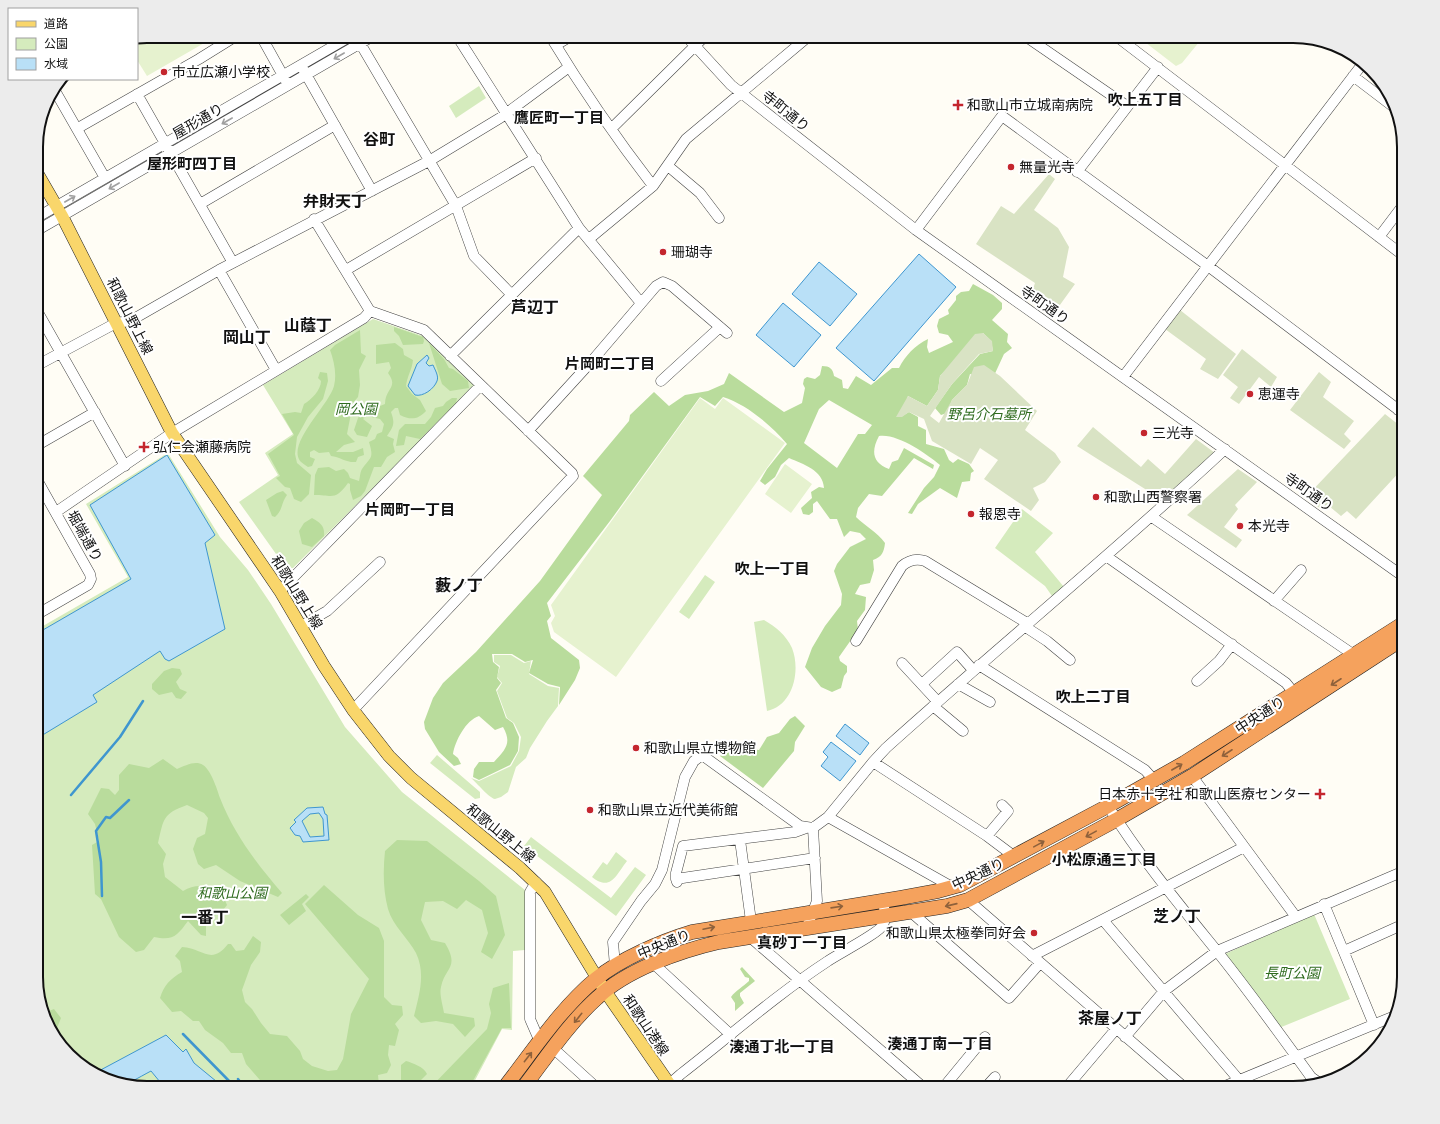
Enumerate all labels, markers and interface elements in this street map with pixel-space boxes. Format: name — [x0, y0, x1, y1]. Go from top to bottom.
legend — [8, 8, 138, 80]
text: 道路 — [44, 14, 68, 32]
text: 公園 — [44, 34, 68, 52]
one-way arrow — [333, 52, 345, 60]
text: 水域 — [44, 54, 68, 72]
place label: 市立広瀬小学校 — [172, 61, 270, 81]
marker: 市立広瀬小学校 — [159, 67, 169, 77]
street label: 寺町通り — [759, 85, 815, 136]
district label: 吹上五丁目 — [1107, 87, 1183, 110]
place label: 和歌山市立城南病院 — [967, 94, 1093, 114]
street label: 屋形通り — [168, 97, 227, 143]
marker: 和歌山市立城南病院 — [952, 99, 964, 111]
district label: 鷹匠町一丁目 — [514, 105, 604, 128]
one-way arrow — [221, 117, 233, 125]
district label: 谷町 — [363, 126, 395, 150]
district label: 屋形町四丁目 — [147, 151, 237, 174]
place label: 無量光寺 — [1019, 156, 1075, 176]
marker: 無量光寺 — [1006, 162, 1016, 172]
one-way arrow — [108, 182, 120, 190]
district label: 弁財天丁 — [303, 188, 367, 212]
one-way arrow — [64, 194, 76, 202]
place label: 珊瑚寺 — [671, 241, 713, 261]
marker: 珊瑚寺 — [658, 247, 668, 257]
street label: 和歌山野上線 — [103, 274, 159, 358]
street label: 寺町通り — [1017, 280, 1074, 328]
district label: 芦辺丁 — [511, 294, 559, 318]
district label: 山蔭丁 — [284, 312, 332, 336]
district label: 岡山丁 — [223, 324, 271, 348]
district label: 片岡町二丁目 — [565, 351, 655, 374]
place label: 恵運寺 — [1258, 383, 1300, 403]
marker: 恵運寺 — [1245, 389, 1255, 399]
park label: 岡公園 — [335, 398, 379, 418]
park label: 野呂介石墓所 — [947, 403, 1033, 423]
place label: 三光寺 — [1152, 422, 1194, 442]
marker: 三光寺 — [1139, 428, 1149, 438]
place label: 弘仁会瀬藤病院 — [153, 436, 251, 456]
marker: 弘仁会瀬藤病院 — [138, 441, 150, 453]
street label: 寺町通り — [1281, 467, 1338, 515]
place label: 和歌山西警察署 — [1104, 486, 1202, 506]
marker: 和歌山西警察署 — [1091, 492, 1101, 502]
district label: 片岡町一丁目 — [365, 497, 455, 520]
place label: 報恩寺 — [979, 503, 1021, 523]
street label: 堀端通り — [64, 506, 108, 565]
marker: 報恩寺 — [966, 509, 976, 519]
place label: 本光寺 — [1248, 515, 1290, 535]
marker: 本光寺 — [1235, 521, 1245, 531]
street label: 和歌山野上線 — [267, 551, 329, 632]
district label: 吹上一丁目 — [734, 556, 810, 579]
district label: 藪ノ丁 — [435, 572, 483, 596]
one-way arrow — [1331, 678, 1342, 686]
district label: 吹上二丁目 — [1055, 684, 1131, 707]
street label: 中央通り — [1231, 691, 1288, 738]
place label: 和歌山県立博物館 — [644, 737, 756, 757]
marker: 和歌山県立博物館 — [631, 743, 641, 753]
one-way arrow — [1222, 749, 1233, 757]
one-way arrow — [1171, 763, 1183, 771]
place label: 日本赤十字社 和歌山医療センター — [1098, 783, 1311, 803]
marker: 日本赤十字社 和歌山医療センター — [1314, 788, 1326, 800]
street label: 和歌山野上線 — [463, 798, 541, 866]
place label: 和歌山県立近代美術館 — [598, 799, 738, 819]
marker: 和歌山県立近代美術館 — [585, 805, 595, 815]
one-way arrow — [1085, 830, 1097, 838]
one-way arrow — [1033, 839, 1045, 847]
district label: 小松原通三丁目 — [1051, 847, 1157, 870]
street label: 中央通り — [948, 852, 1007, 894]
park label: 和歌山公園 — [197, 882, 269, 902]
one-way arrow — [944, 902, 957, 910]
one-way arrow — [830, 903, 843, 911]
district label: 芝ノ丁 — [1153, 903, 1201, 927]
district label: 一番丁 — [181, 904, 229, 928]
place label: 和歌山県太極拳同好会 — [886, 922, 1026, 942]
street label: 中央通り — [634, 923, 693, 963]
one-way arrow — [702, 924, 715, 932]
marker: 和歌山県太極拳同好会 — [1029, 928, 1039, 938]
district label: 真砂丁一丁目 — [757, 930, 847, 953]
park label: 長町公園 — [1264, 962, 1322, 982]
street label: 和歌山港線 — [619, 990, 675, 1059]
district label: 茶屋ノ丁 — [1078, 1005, 1142, 1029]
one-way arrow — [573, 1013, 582, 1024]
district label: 湊通丁南一丁目 — [887, 1031, 993, 1054]
district label: 湊通丁北一丁目 — [729, 1034, 835, 1057]
one-way arrow — [523, 1052, 532, 1063]

